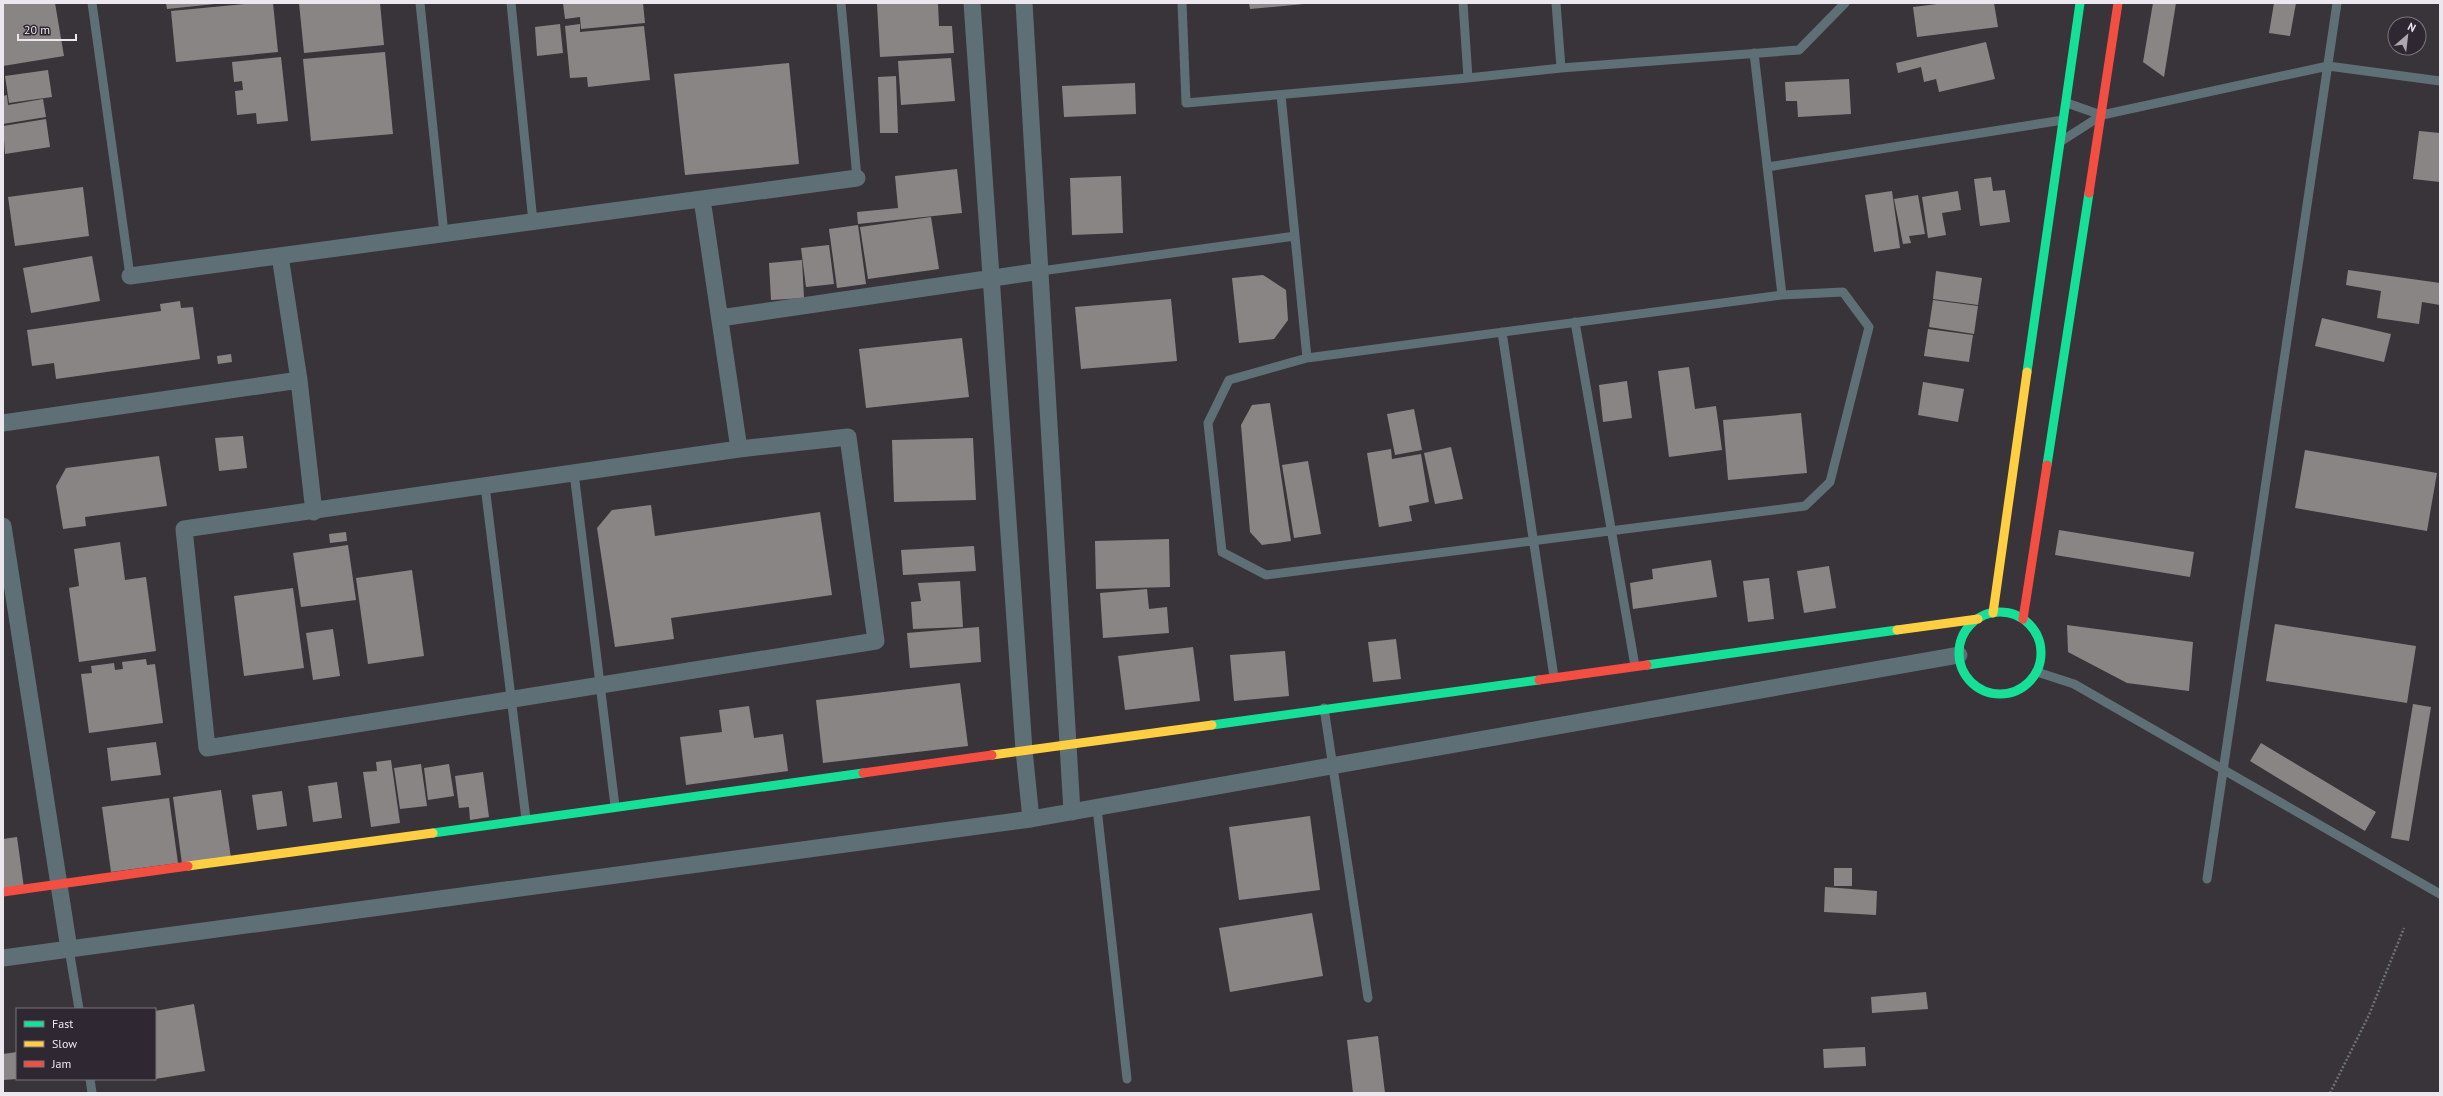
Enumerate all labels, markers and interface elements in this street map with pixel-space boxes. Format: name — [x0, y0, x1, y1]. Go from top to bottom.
scale bar — [18, 16, 76, 42]
north arrow — [2387, 16, 2427, 56]
text: N — [2405, 19, 2418, 35]
text: 20 m — [24, 22, 50, 37]
legend — [16, 1008, 156, 1080]
text: Fast — [52, 1016, 73, 1031]
text: Slow — [52, 1036, 77, 1051]
text: Jam — [51, 1056, 71, 1071]

